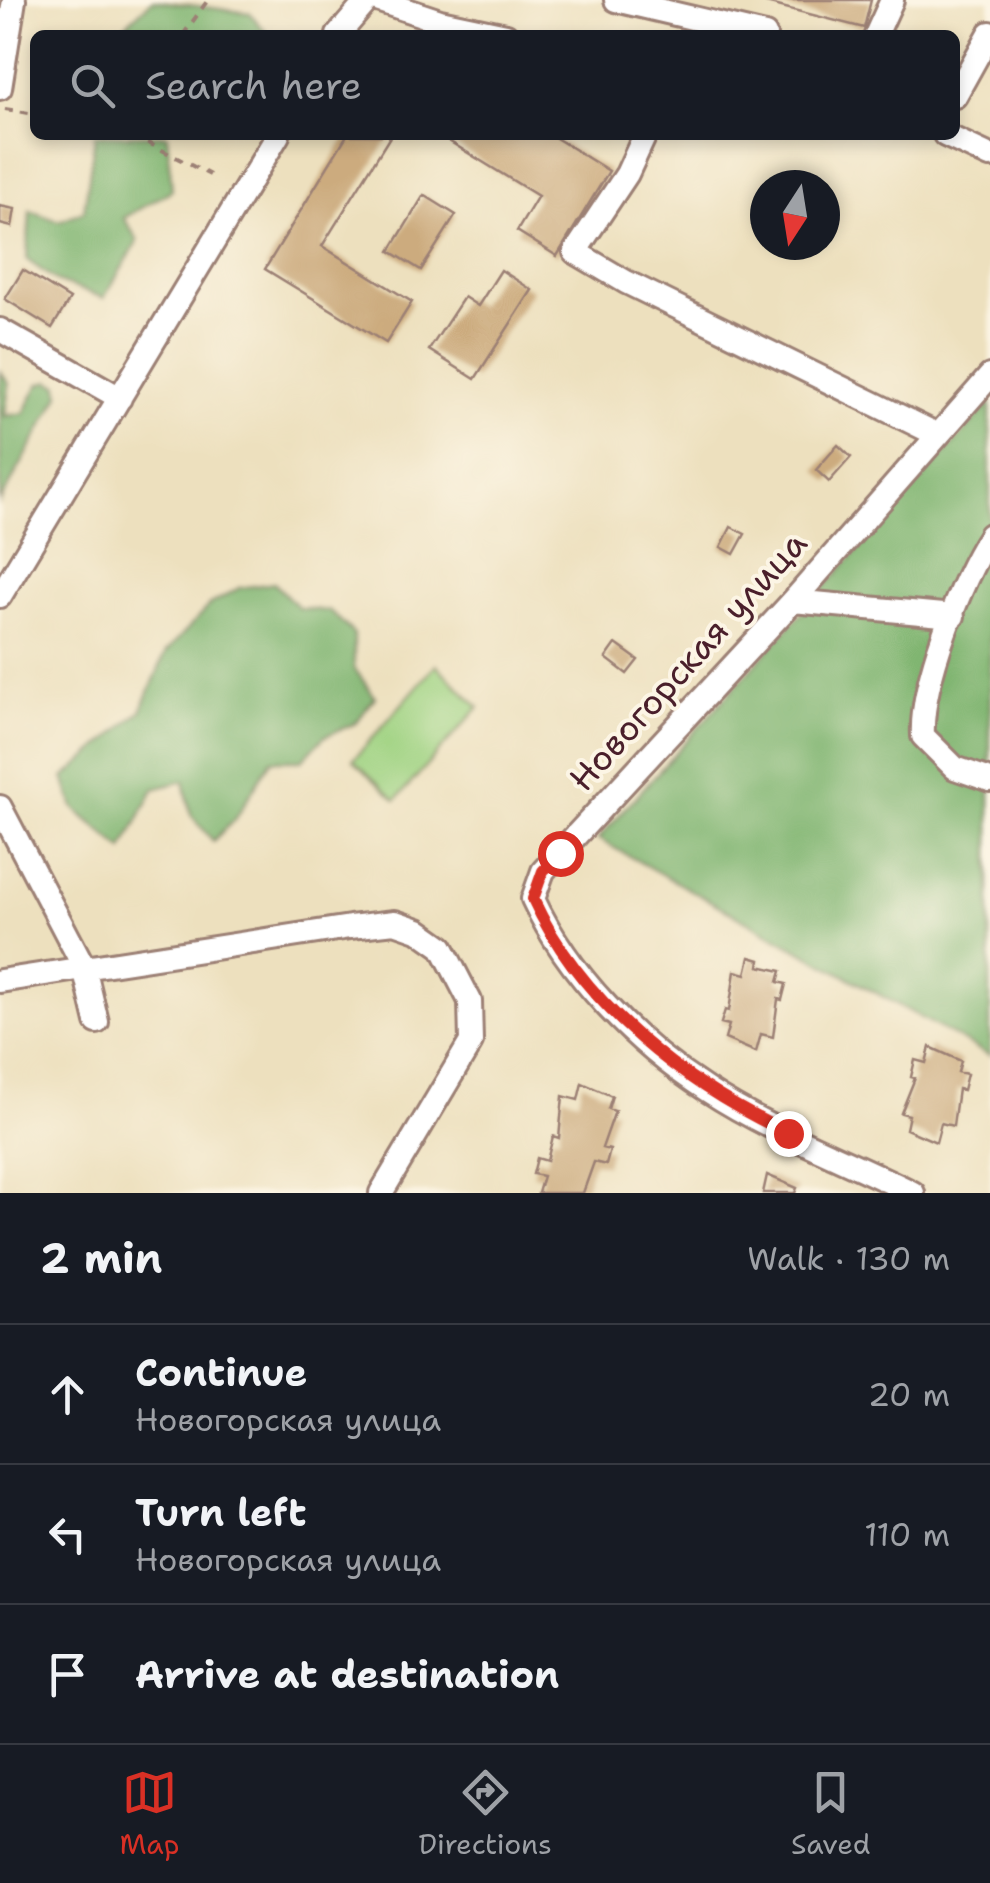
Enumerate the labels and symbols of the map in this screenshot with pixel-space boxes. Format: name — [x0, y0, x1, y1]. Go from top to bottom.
north arrow — [750, 170, 840, 260]
street label: Новогорская улица — [558, 520, 817, 801]
route start — [538, 831, 584, 877]
route end — [766, 1111, 812, 1157]

